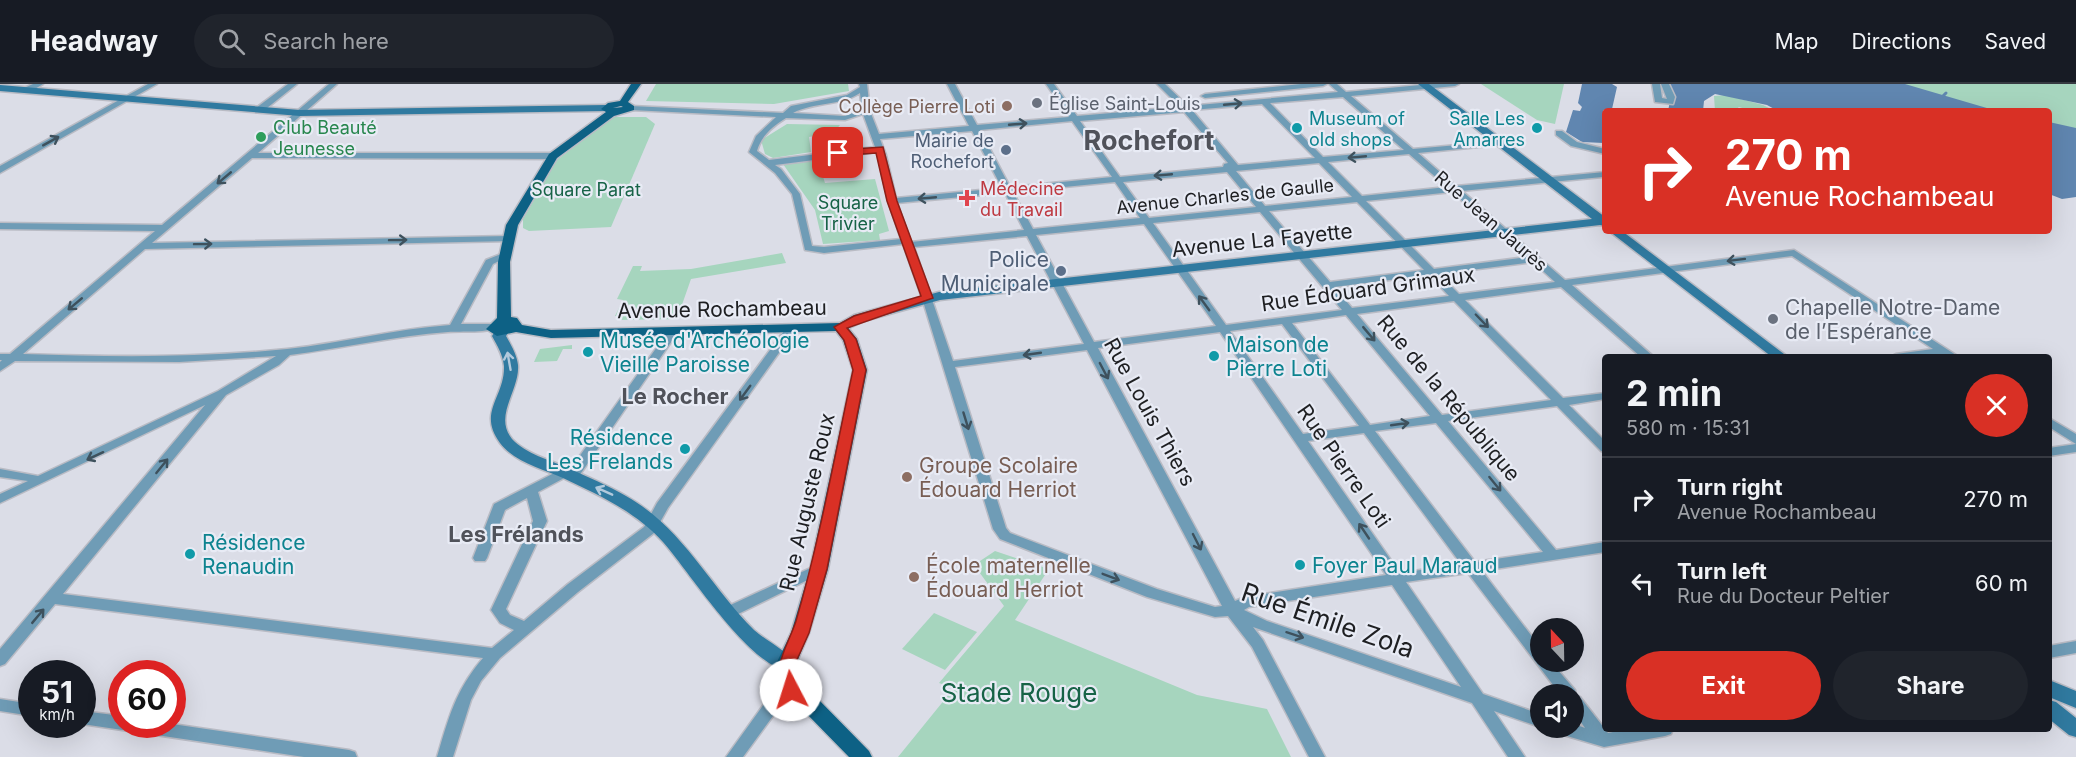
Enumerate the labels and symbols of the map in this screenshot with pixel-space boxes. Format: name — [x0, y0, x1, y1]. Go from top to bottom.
place label: Église Saint-Louis — [1049, 92, 1201, 114]
place label: Collège Pierre Loti — [839, 96, 995, 117]
marker: Église Saint-Louis — [1030, 96, 1044, 110]
one-way arrow — [1223, 98, 1243, 109]
marker: Collège Pierre Loti — [1000, 99, 1014, 113]
place label: Museum of old shops — [1309, 108, 1405, 150]
place label: Salle Les Amarres — [1449, 108, 1525, 150]
place label: Club Beauté Jeunesse — [273, 117, 377, 159]
one-way arrow — [1008, 118, 1028, 129]
marker: Museum of old shops — [1290, 121, 1304, 135]
marker: Salle Les Amarres — [1530, 121, 1544, 135]
district label: Rochefort — [1084, 124, 1215, 157]
pin — [812, 127, 863, 178]
marker: Club Beauté Jeunesse — [254, 130, 268, 144]
place label: Mairie de Rochefort — [911, 130, 994, 172]
one-way arrow — [42, 135, 59, 147]
marker: Mairie de Rochefort — [999, 143, 1013, 157]
one-way arrow — [1348, 152, 1368, 163]
street label: Rue Jean Jaurès — [1431, 166, 1551, 276]
one-way arrow — [1153, 170, 1173, 181]
one-way arrow — [217, 171, 232, 185]
street label: Avenue Charles de Gaulle — [1115, 174, 1335, 218]
place label: Médecine du Travail — [980, 178, 1064, 220]
park label: Square Parat — [531, 179, 641, 200]
marker: Médecine du Travail — [958, 189, 976, 207]
park label: Square Trivier — [818, 192, 878, 234]
one-way arrow — [918, 193, 937, 204]
street label: Avenue La Fayette — [1170, 218, 1354, 262]
one-way arrow — [387, 234, 407, 246]
one-way arrow — [192, 239, 212, 250]
place label: Police Municipale — [941, 247, 1049, 296]
one-way arrow — [1726, 255, 1746, 266]
street label: Rue Édouard Grimaux — [1259, 261, 1477, 316]
marker: Police Municipale — [1054, 264, 1068, 278]
street label: Avenue Rochambeau — [617, 295, 827, 323]
place label: Chapelle Notre-Dame de l’Espérance — [1785, 295, 2000, 344]
one-way arrow — [1198, 296, 1210, 312]
one-way arrow — [67, 298, 83, 311]
street label: Rue de la République — [1372, 310, 1526, 486]
marker: Chapelle Notre-Dame de l’Espérance — [1766, 312, 1780, 326]
one-way arrow — [1475, 314, 1489, 329]
one-way arrow — [1363, 326, 1376, 342]
place label: Musée d'Archéologie Vieille Paroisse — [600, 328, 810, 377]
place label: Maison de Pierre Loti — [1226, 332, 1329, 381]
street label: Rue Louis Thiers — [1099, 334, 1201, 490]
marker: Musée d'Archéologie Vieille Paroisse — [581, 345, 595, 359]
one-way arrow — [1023, 348, 1043, 359]
marker: Maison de Pierre Loti — [1207, 349, 1221, 363]
one-way arrow — [503, 352, 514, 371]
one-way arrow — [1098, 362, 1110, 379]
district label: Le Rocher — [621, 383, 729, 409]
one-way arrow — [738, 384, 751, 400]
street label: Rue Pierre Loti — [1292, 399, 1396, 533]
street label: Rue Auguste Roux — [774, 411, 840, 593]
one-way arrow — [961, 411, 972, 430]
one-way arrow — [1389, 419, 1409, 430]
place label: Résidence Les Frelands — [547, 425, 673, 474]
marker: Résidence Les Frelands — [678, 442, 692, 456]
one-way arrow — [86, 451, 104, 462]
place label: Groupe Scolaire Édouard Herriot — [919, 453, 1078, 502]
one-way arrow — [156, 458, 169, 474]
marker: Groupe Scolaire Édouard Herriot — [900, 470, 914, 484]
one-way arrow — [1488, 476, 1501, 492]
one-way arrow — [595, 484, 613, 496]
district label: Les Frélands — [448, 521, 584, 547]
one-way arrow — [1358, 524, 1370, 540]
place label: Résidence Renaudin — [202, 530, 305, 579]
one-way arrow — [1191, 533, 1203, 551]
marker: Résidence Renaudin — [183, 547, 197, 561]
place label: École maternelle Édouard Herriot — [926, 552, 1091, 602]
place label: Foyer Paul Maraud — [1312, 553, 1498, 578]
marker: Foyer Paul Maraud — [1293, 558, 1307, 572]
marker: École maternelle Édouard Herriot — [907, 570, 921, 584]
one-way arrow — [1101, 572, 1119, 583]
street label: Rue Émile Zola — [1237, 576, 1419, 664]
one-way arrow — [31, 608, 44, 624]
north arrow — [1530, 618, 1584, 672]
one-way arrow — [1285, 630, 1304, 641]
position arrow — [759, 658, 823, 722]
speed limit sign: 60 — [108, 660, 186, 738]
park label: Stade Rouge — [941, 677, 1097, 708]

